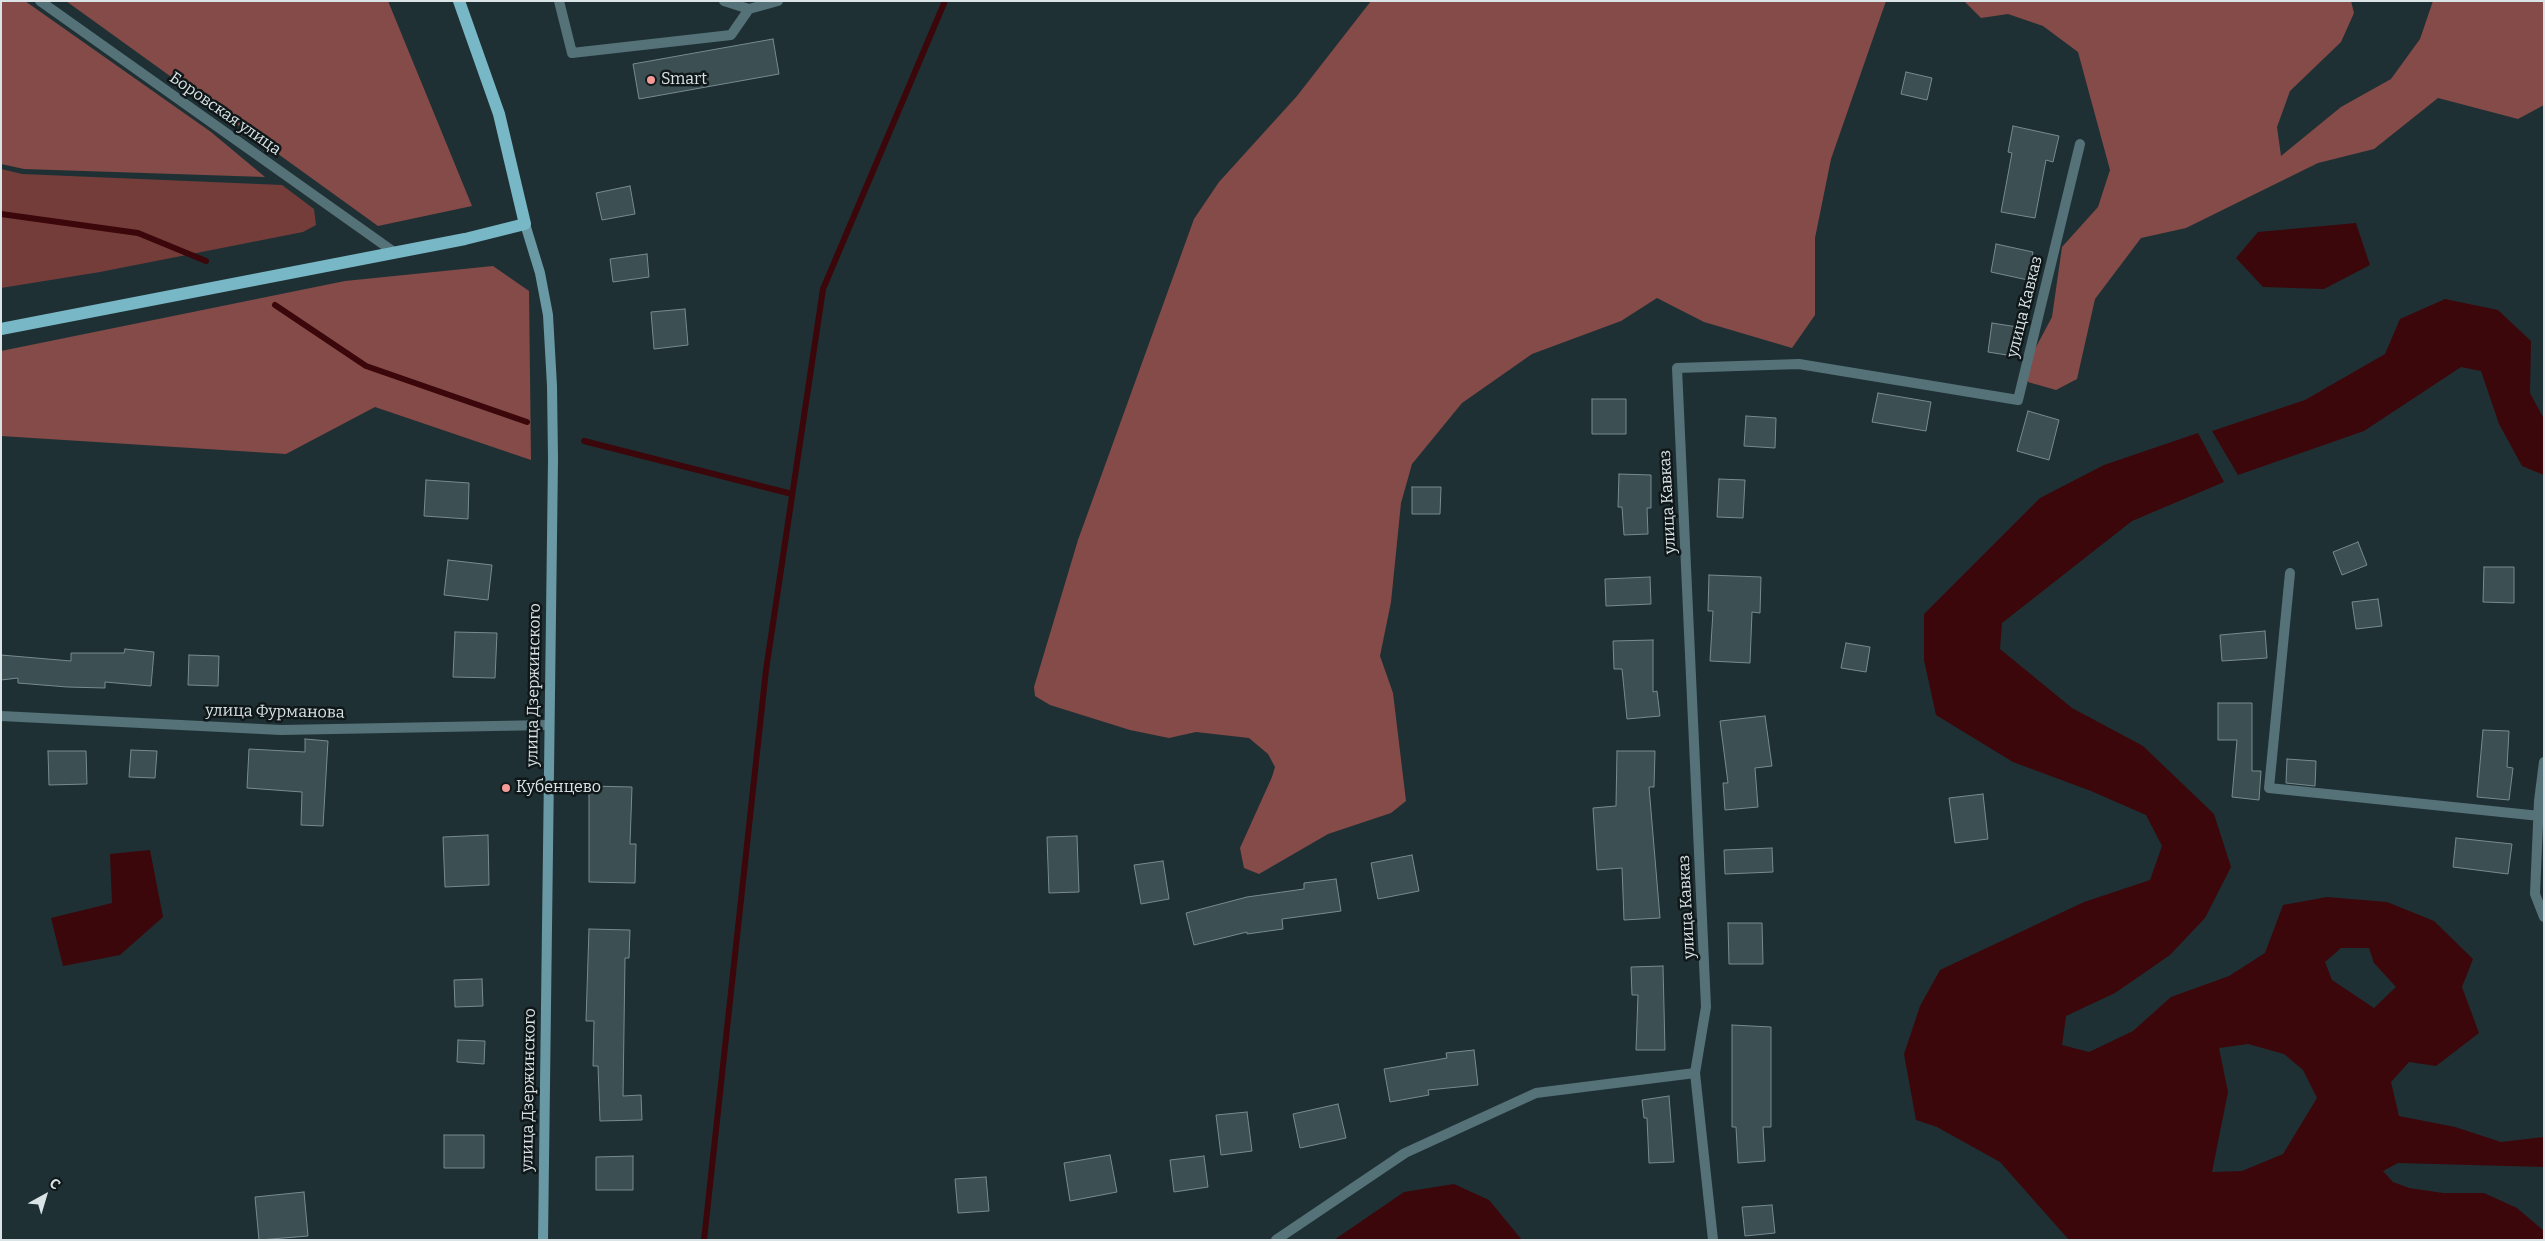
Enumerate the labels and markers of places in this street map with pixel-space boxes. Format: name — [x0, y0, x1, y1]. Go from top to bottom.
place label: Smart — [661, 70, 707, 90]
marker: Smart — [645, 74, 657, 86]
place label: Кубенцево — [516, 778, 601, 798]
marker: Кубенцево — [500, 782, 512, 794]

